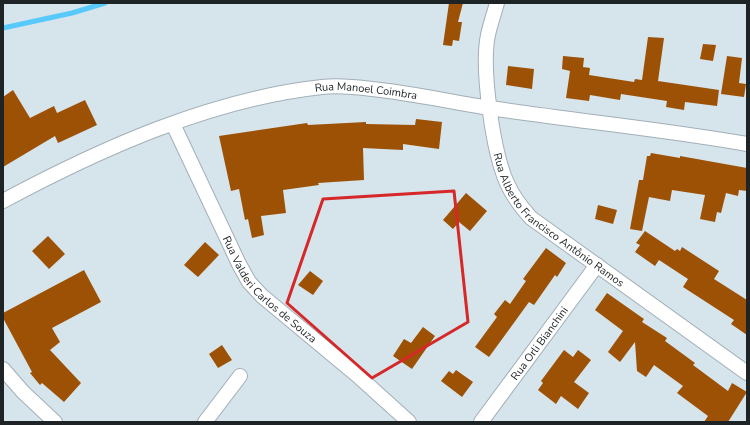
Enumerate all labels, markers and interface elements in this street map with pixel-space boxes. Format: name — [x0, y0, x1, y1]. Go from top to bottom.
street label: Rua Manoel Coimbra — [314, 79, 418, 103]
street label: Rua Alberto Francisco Antônio Ramos — [490, 151, 627, 291]
street label: Rua Valderi Carlos de Souza — [219, 233, 320, 347]
street label: Rua Orli Bianchini — [507, 304, 572, 383]

